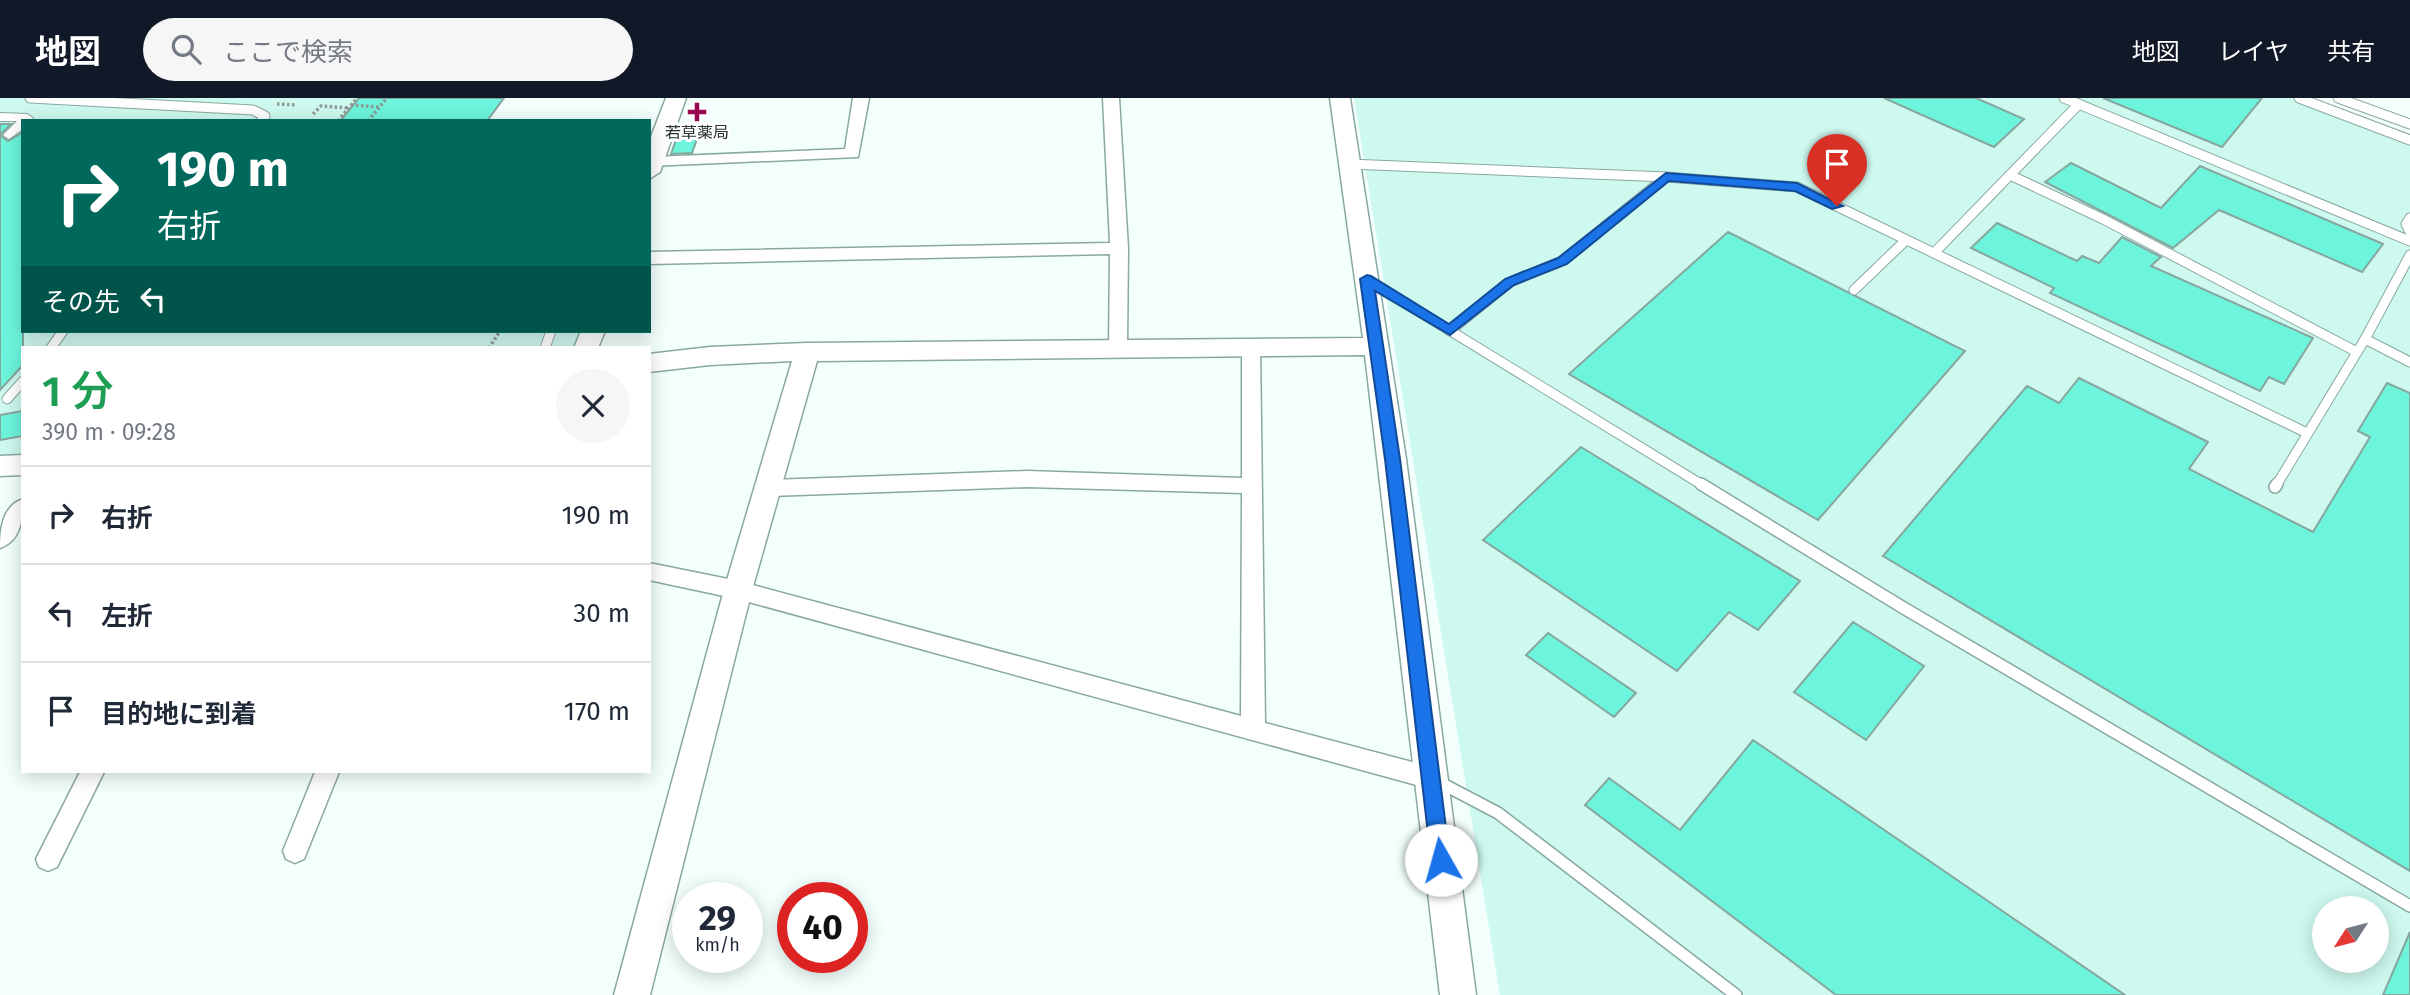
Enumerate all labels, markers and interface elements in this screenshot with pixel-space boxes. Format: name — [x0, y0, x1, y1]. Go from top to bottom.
search box — [143, 18, 633, 81]
icon: search — [167, 30, 205, 68]
text: 地図 — [35, 32, 101, 72]
text: ここで検索 — [223, 37, 353, 68]
text: 地図 — [2132, 38, 2180, 66]
text: レイヤ — [2218, 38, 2289, 66]
text: 共有 — [2327, 38, 2375, 66]
marker: 若草薬局 — [689, 104, 705, 120]
place label: 若草薬局 — [665, 123, 729, 142]
pin — [1807, 134, 1867, 206]
text: 190 m — [157, 140, 289, 199]
icon: arrive — [1818, 145, 1856, 183]
icon: right — [42, 147, 133, 238]
text: 右折 — [157, 207, 221, 245]
icon: left — [134, 280, 172, 318]
text: その先 — [42, 287, 120, 318]
text: 1 分 — [42, 367, 113, 417]
button: close — [556, 369, 630, 443]
text: 390 m · 09:28 — [42, 418, 176, 446]
icon: right — [42, 496, 80, 534]
text: 190 m — [561, 500, 630, 531]
text: 右折 — [101, 503, 153, 534]
icon: left — [42, 594, 80, 632]
text: 30 m — [573, 598, 630, 629]
text: 左折 — [101, 601, 153, 632]
icon: arrive — [42, 692, 80, 730]
text: 170 m — [564, 696, 630, 727]
text: 目的地に到着 — [101, 699, 257, 730]
position arrow — [1404, 823, 1478, 897]
speed limit sign: 40 — [777, 882, 868, 973]
north arrow — [2312, 896, 2389, 973]
map controls — [2312, 896, 2389, 973]
text: 29 — [699, 897, 736, 939]
text: km/h — [695, 934, 740, 956]

